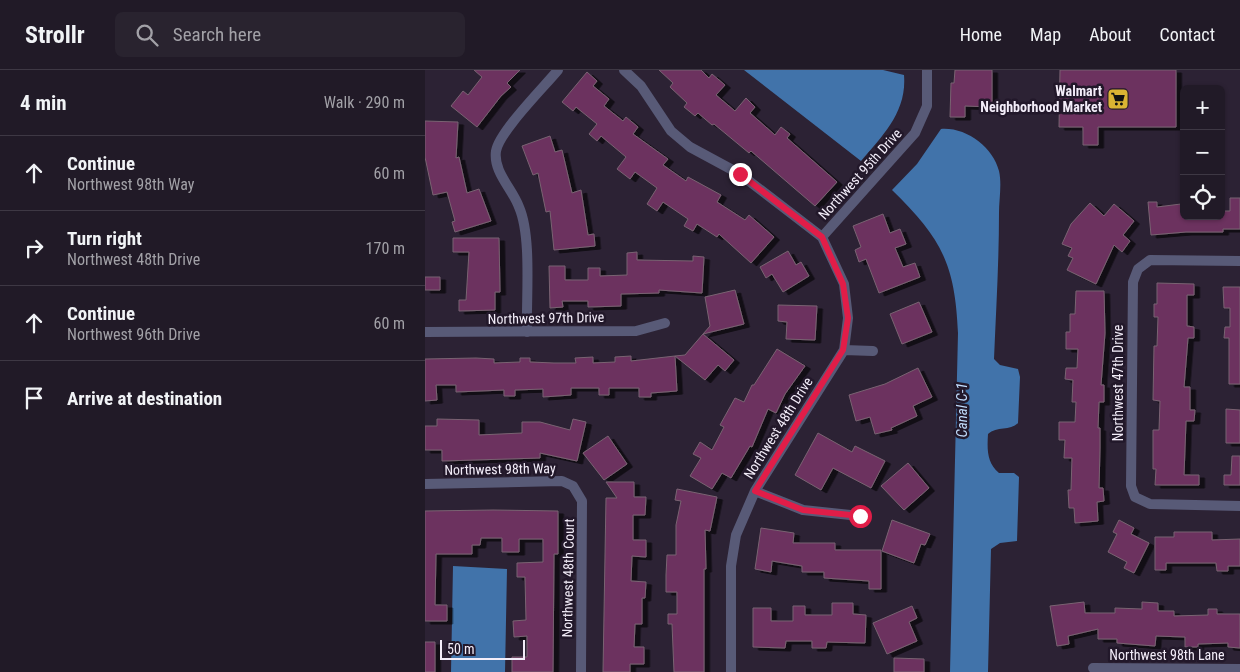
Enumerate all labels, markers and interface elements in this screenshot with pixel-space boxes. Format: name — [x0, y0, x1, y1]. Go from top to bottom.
search box — [115, 12, 465, 57]
text: Strollr — [25, 21, 85, 49]
icon: search — [133, 21, 161, 49]
text: Search here — [173, 23, 261, 46]
text: Home — [960, 24, 1002, 45]
text: Map — [1030, 24, 1061, 45]
text: About — [1089, 24, 1131, 45]
text: Contact — [1159, 24, 1215, 45]
place label: Walmart Neighborhood Market — [980, 83, 1102, 115]
map controls — [1180, 85, 1225, 220]
button: + — [1180, 85, 1225, 130]
supermarket icon: Walmart Neighborhood Market — [1106, 87, 1130, 111]
text: 4 min — [20, 91, 67, 115]
text: Walk · 290 m — [324, 93, 405, 112]
street label: Northwest 95th Drive — [815, 125, 905, 223]
button: − — [1180, 130, 1225, 175]
text: Continue — [67, 152, 135, 175]
icon: ahead — [20, 159, 48, 187]
route end — [729, 163, 752, 186]
text: 60 m — [373, 164, 405, 183]
text: Northwest 98th Way — [67, 175, 194, 194]
button: locate — [1180, 175, 1225, 220]
text: Turn right — [67, 227, 142, 250]
icon: right — [20, 234, 48, 262]
text: 170 m — [366, 239, 405, 258]
text: Northwest 48th Drive — [67, 250, 200, 269]
text: Continue — [67, 302, 135, 325]
icon: ahead — [20, 309, 48, 337]
street label: Northwest 97th Drive — [488, 309, 605, 327]
text: 60 m — [373, 314, 405, 333]
street label: Northwest 47th Drive — [1110, 324, 1126, 441]
text: Northwest 96th Drive — [67, 325, 200, 344]
street label: Northwest 48th Drive — [740, 374, 816, 482]
water label: Canal C-1 — [953, 382, 971, 438]
icon: arrive — [20, 384, 48, 412]
text: Arrive at destination — [67, 387, 222, 410]
street label: Northwest 98th Way — [444, 460, 556, 478]
route start — [849, 505, 872, 528]
street label: Northwest 48th Court — [559, 518, 577, 638]
scale bar — [440, 637, 525, 660]
text: 50 m — [447, 641, 475, 657]
street label: Northwest 98th Lane — [1109, 647, 1225, 663]

